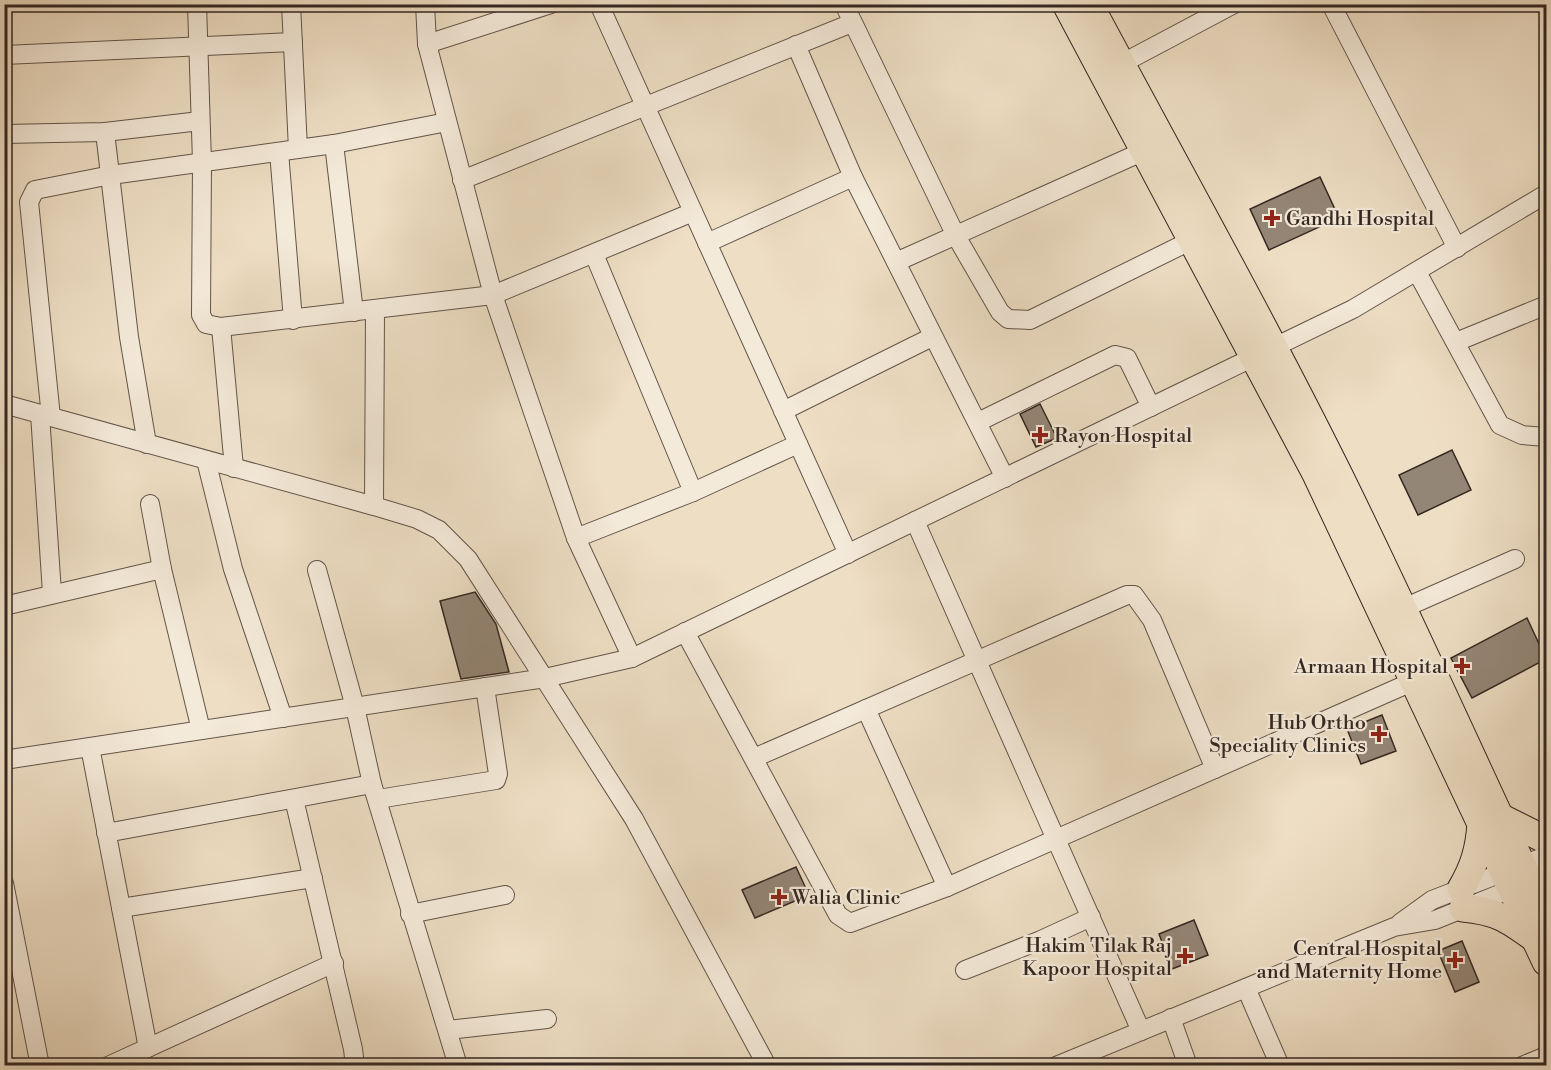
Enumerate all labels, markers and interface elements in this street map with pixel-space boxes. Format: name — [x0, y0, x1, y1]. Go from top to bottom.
place label: Gandhi Hospital — [1286, 207, 1434, 232]
marker: Gandhi Hospital — [1263, 209, 1281, 227]
place label: Rayon Hospital — [1054, 424, 1192, 449]
marker: Rayon Hospital — [1031, 426, 1049, 444]
place label: Armaan Hospital — [1293, 655, 1448, 680]
marker: Armaan Hospital — [1453, 657, 1471, 675]
place label: Hub Ortho Speciality Clinics — [1209, 711, 1366, 759]
marker: Hub Ortho Speciality Clinics — [1370, 725, 1388, 743]
place label: Walia Clinic — [791, 886, 901, 911]
marker: Walia Clinic — [770, 888, 788, 906]
place label: Hakim Tilak Raj Kapoor Hospital — [1022, 934, 1172, 982]
place label: Central Hospital and Maternity Home — [1257, 937, 1442, 985]
marker: Hakim Tilak Raj Kapoor Hospital — [1176, 947, 1194, 965]
marker: Central Hospital and Maternity Home — [1446, 951, 1464, 969]

